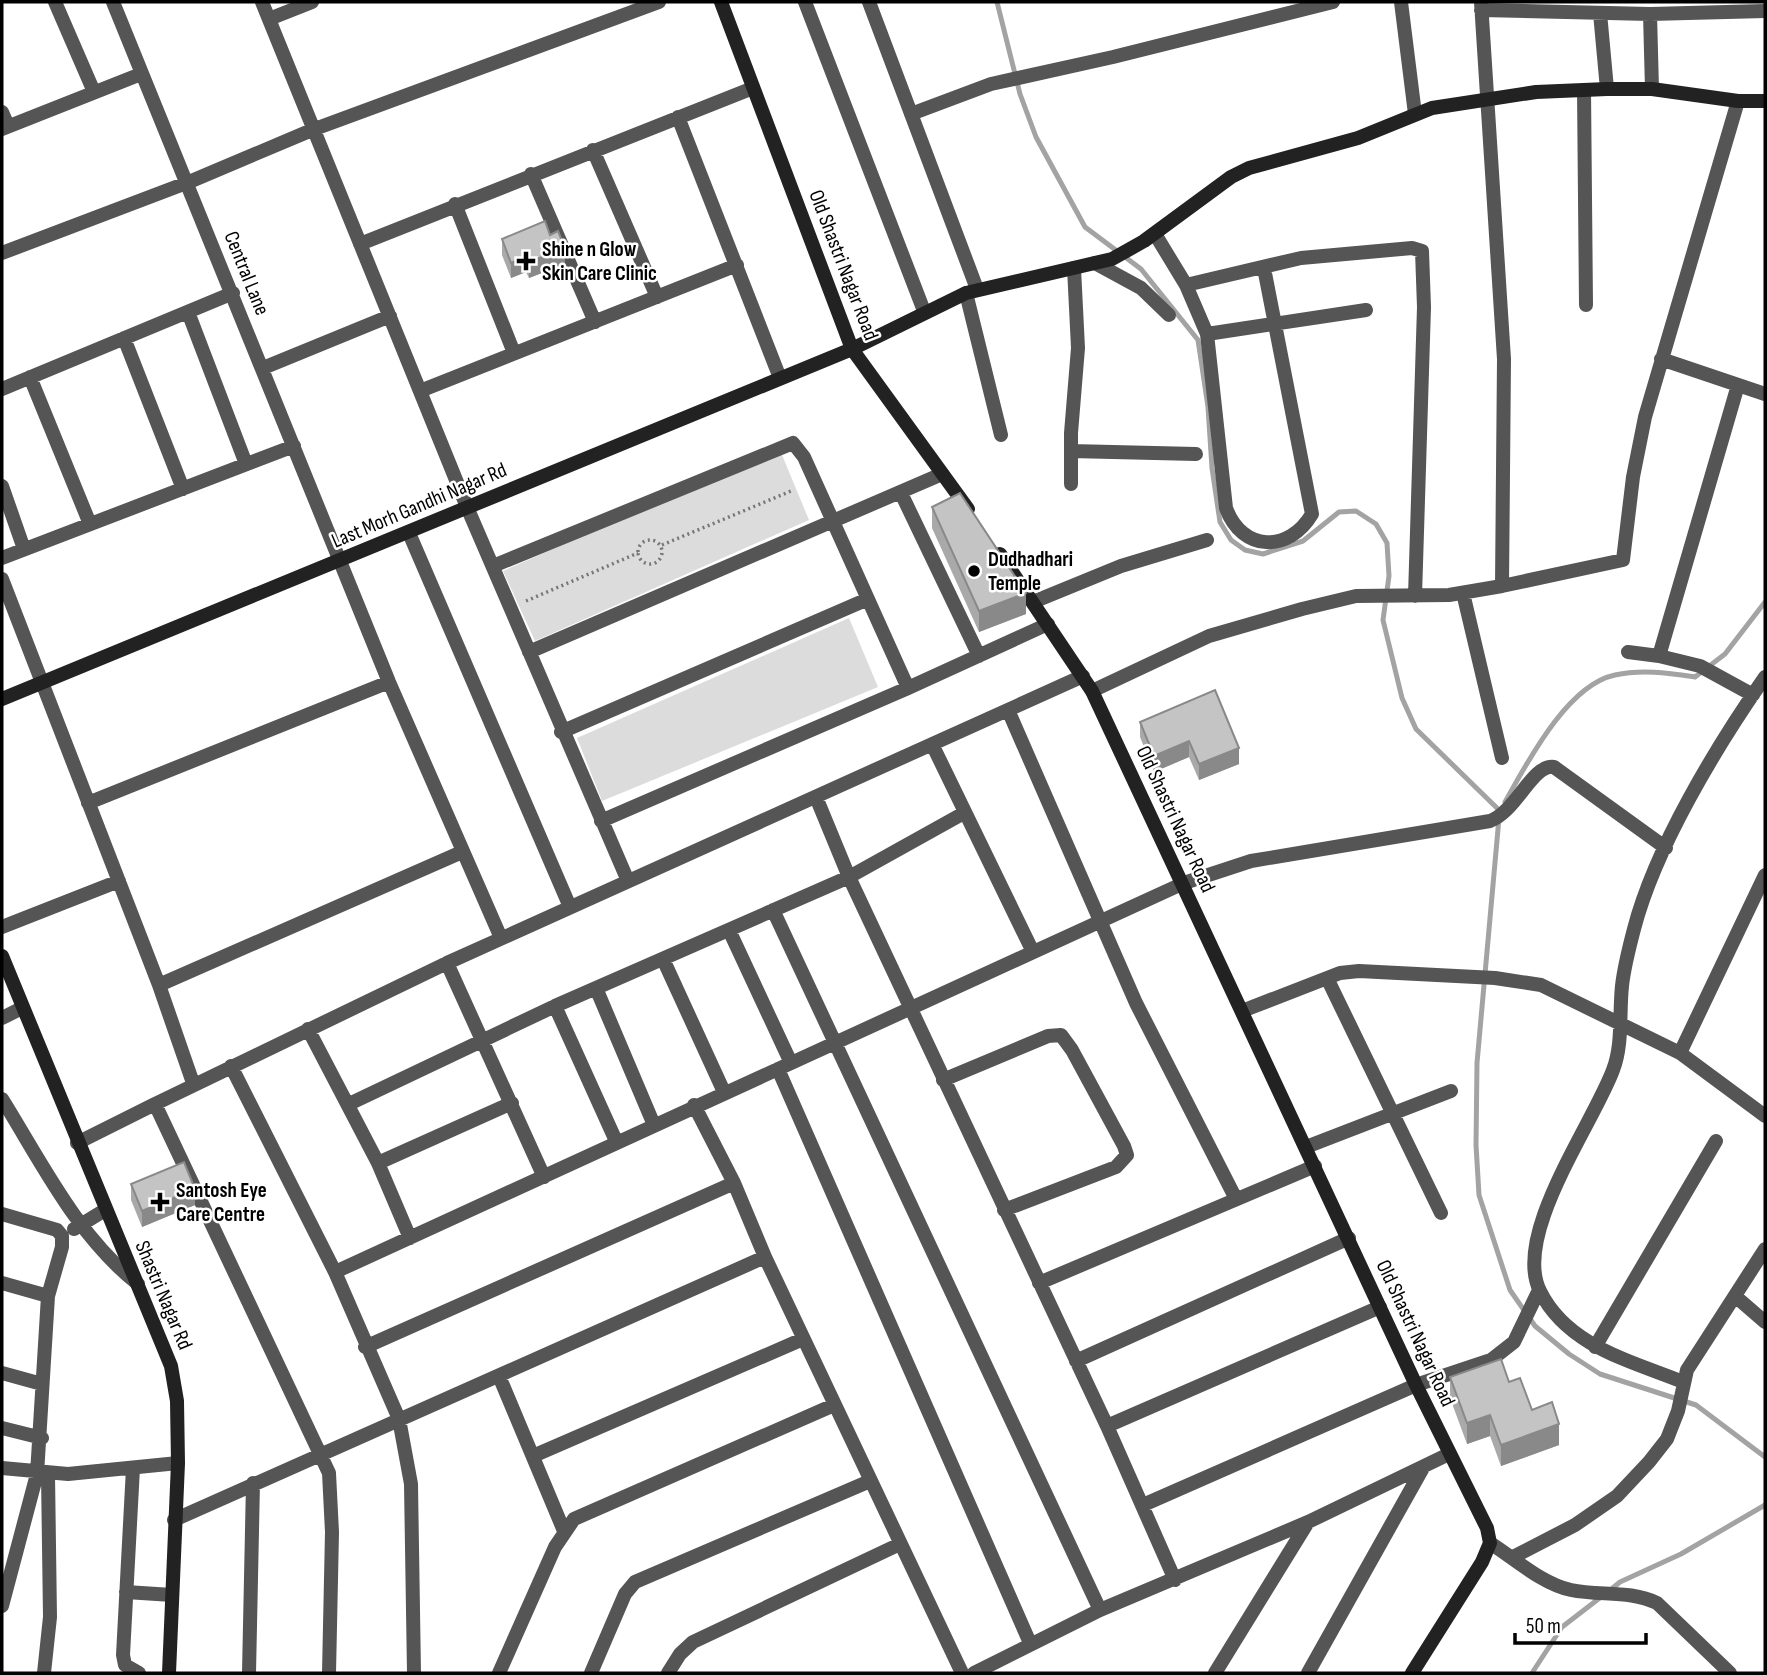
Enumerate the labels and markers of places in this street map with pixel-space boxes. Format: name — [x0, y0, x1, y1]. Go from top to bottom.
place label: Shine n Glow Skin Care Clinic — [542, 237, 657, 286]
marker: Shine n Glow Skin Care Clinic — [516, 251, 536, 271]
place label: Dudhadhari Temple — [988, 547, 1073, 596]
marker: Dudhadhari Temple — [966, 563, 982, 579]
place label: Santosh Eye Care Centre — [176, 1178, 267, 1227]
marker: Santosh Eye Care Centre — [150, 1192, 170, 1212]

